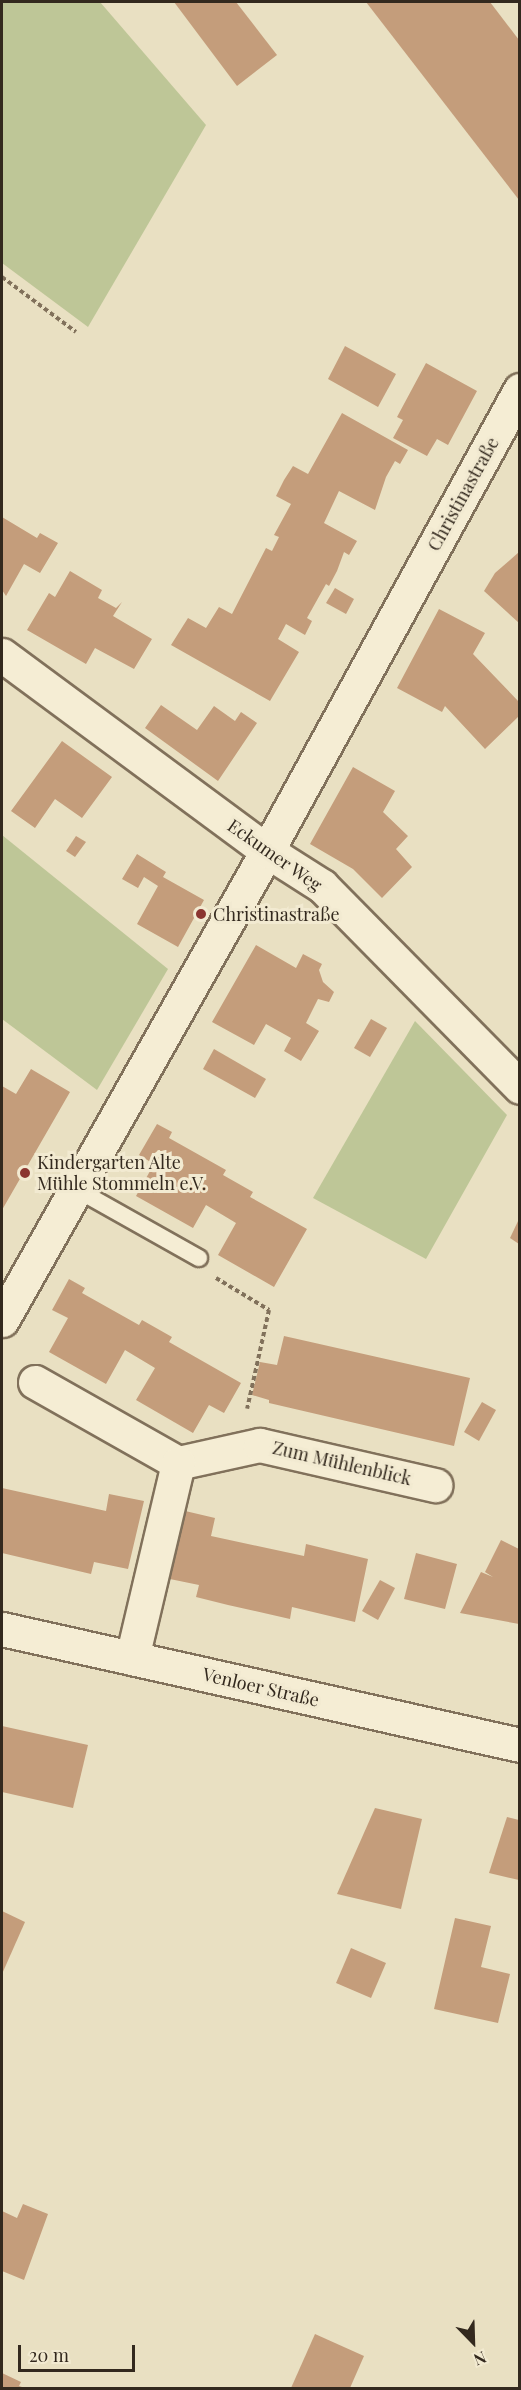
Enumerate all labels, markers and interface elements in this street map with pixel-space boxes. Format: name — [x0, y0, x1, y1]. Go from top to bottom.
street label: Christinastraße — [423, 433, 503, 555]
street label: Eckumer Weg — [223, 814, 327, 896]
place label: Christinastraße — [213, 903, 340, 925]
marker: Christinastraße — [194, 907, 208, 921]
place label: Kindergarten Alte Mühle Stommeln e.V. — [37, 1152, 206, 1194]
marker: Kindergarten Alte Mühle Stommeln e.V. — [18, 1166, 32, 1180]
street label: Zum Mühlenblick — [270, 1437, 414, 1489]
street label: Venloer Straße — [200, 1663, 322, 1711]
north arrow — [443, 2312, 503, 2372]
scale bar — [21, 2333, 138, 2371]
text: 20 m — [29, 2343, 69, 2367]
text: N — [471, 2347, 490, 2371]

